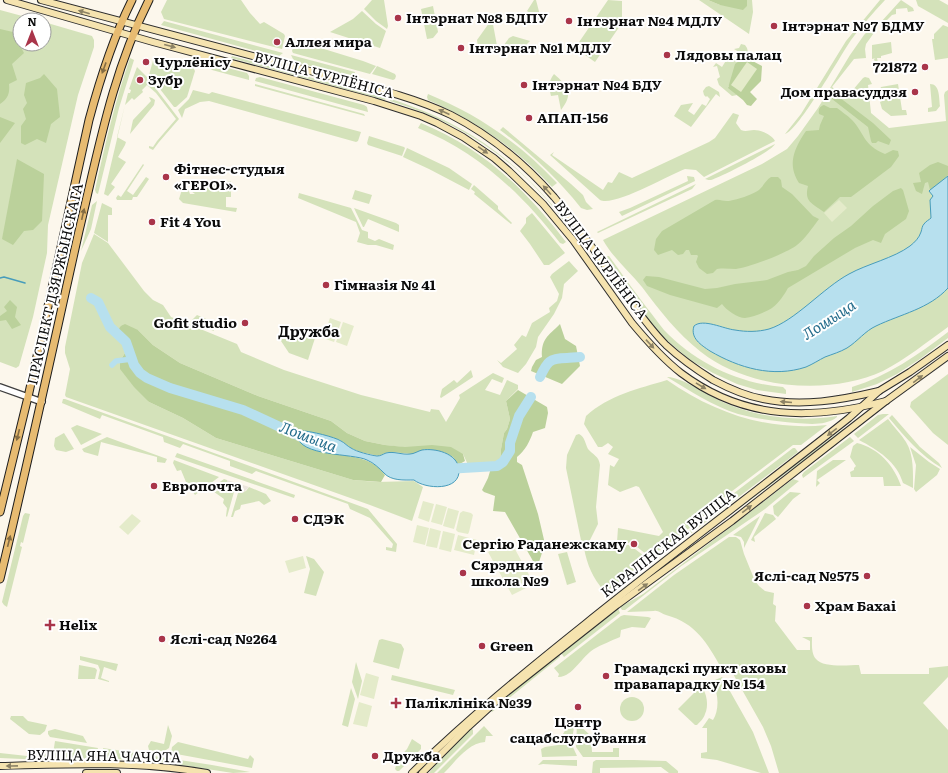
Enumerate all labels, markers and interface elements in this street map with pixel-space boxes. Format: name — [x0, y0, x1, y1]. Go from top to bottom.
place label: Інтэрнат №8 БДПУ — [406, 7, 548, 27]
one-way arrow — [78, 9, 90, 15]
place label: Інтэрнат №4 МДЛУ — [577, 10, 722, 30]
north arrow — [12, 12, 52, 52]
text: N — [27, 13, 37, 29]
marker: Інтэрнат №8 БДПУ — [393, 13, 403, 23]
place label: Інтэрнат №7 БДМУ — [782, 15, 925, 35]
marker: Інтэрнат №4 МДЛУ — [564, 16, 574, 26]
marker: Інтэрнат №7 БДМУ — [769, 21, 779, 31]
place label: Аллея мира — [285, 31, 373, 51]
marker: Аллея мира — [272, 37, 282, 47]
place label: Інтэрнат №1 МДЛУ — [469, 37, 612, 57]
marker: Інтэрнат №1 МДЛУ — [456, 43, 466, 53]
one-way arrow — [164, 44, 176, 50]
place label: Лядовы палац — [675, 44, 782, 64]
street label: ВУЛІЦА ЧУРЛЁНІСА — [252, 46, 397, 103]
marker: Лядовы палац — [662, 50, 672, 60]
place label: Чурлёнісу — [154, 51, 231, 71]
place label: 721872 — [873, 56, 917, 76]
marker: Чурлёнісу — [141, 57, 151, 67]
one-way arrow — [101, 62, 107, 74]
marker: 721872 — [920, 62, 930, 72]
place label: Зубр — [148, 69, 183, 89]
place label: Інтэрнат №4 БДУ — [532, 74, 662, 94]
marker: Зубр — [135, 75, 145, 85]
marker: Інтэрнат №4 БДУ — [519, 80, 529, 90]
place label: Дом правасуддзя — [781, 81, 907, 101]
marker: Дом правасуддзя — [910, 87, 920, 97]
place label: АПАП-156 — [537, 107, 608, 127]
one-way arrow — [439, 109, 450, 115]
marker: АПАП-156 — [524, 113, 534, 123]
one-way arrow — [477, 146, 488, 154]
place label: Фітнес-студыя «ГЕРОІ». — [174, 158, 285, 194]
marker: Фітнес-студыя «ГЕРОІ». — [161, 172, 171, 182]
street label: ПРАСПЕКТ ДЗЯРЖЫНСКАГА — [21, 180, 87, 387]
one-way arrow — [543, 185, 552, 195]
street label: ВУЛІЦА ЧУРЛЁНІСА — [550, 196, 654, 323]
one-way arrow — [81, 207, 87, 220]
place label: Fit 4 You — [160, 211, 221, 231]
marker: Fit 4 You — [147, 217, 157, 227]
place label: Гімназія № 41 — [334, 274, 436, 294]
marker: Гімназія № 41 — [321, 280, 331, 290]
water label: Лошыца — [797, 293, 860, 345]
place label: Gofit studio — [153, 312, 237, 332]
marker: Gofit studio — [240, 318, 250, 328]
district label: Дружба — [278, 319, 340, 342]
one-way arrow — [645, 339, 654, 348]
one-way arrow — [912, 375, 923, 384]
one-way arrow — [695, 382, 707, 389]
one-way arrow — [779, 398, 792, 405]
water label: Лошыца — [276, 414, 341, 457]
one-way arrow — [827, 427, 838, 436]
one-way arrow — [15, 429, 21, 441]
place label: Европочта — [162, 475, 243, 495]
marker: Европочта — [149, 481, 159, 491]
street label: КАРАЛІНСКАЯ ВУЛІЦА — [596, 483, 739, 601]
one-way arrow — [742, 505, 753, 514]
place label: СДЭК — [303, 508, 344, 528]
marker: СДЭК — [290, 514, 300, 524]
place label: Сергію Раданежскаму — [463, 533, 626, 553]
one-way arrow — [7, 534, 13, 547]
marker: Сергію Раданежскаму — [629, 539, 639, 549]
place label: Сярэдняя школа №9 — [471, 554, 549, 590]
place label: Яслі-сад №575 — [754, 565, 859, 585]
marker: Сярэдняя школа №9 — [458, 568, 468, 578]
marker: Яслі-сад №575 — [862, 571, 872, 581]
one-way arrow — [637, 582, 648, 591]
place label: Храм Бахаі — [815, 595, 896, 615]
marker: Храм Бахаі — [802, 601, 812, 611]
place label: Helix — [59, 614, 98, 634]
marker: Helix — [44, 619, 56, 631]
place label: Яслі-сад №264 — [170, 628, 278, 648]
marker: Яслі-сад №264 — [157, 634, 167, 644]
place label: Green — [490, 635, 534, 655]
marker: Green — [477, 641, 487, 651]
place label: Грамадскі пункт аховы правапарадку № 154 — [614, 657, 786, 693]
marker: Грамадскі пункт аховы правапарадку № 154 — [601, 671, 611, 681]
place label: Паліклініка №39 — [405, 692, 532, 712]
marker: Паліклініка №39 — [390, 697, 402, 709]
marker: Цэнтр сацабслугоўвання — [573, 702, 583, 712]
place label: Цэнтр сацабслугоўвання — [510, 711, 646, 747]
street label: ВУЛІЦА ЯНА ЧАЧОТА — [27, 744, 182, 766]
place label: Дружба — [383, 745, 441, 765]
marker: Дружба — [370, 751, 380, 761]
one-way arrow — [6, 762, 18, 769]

